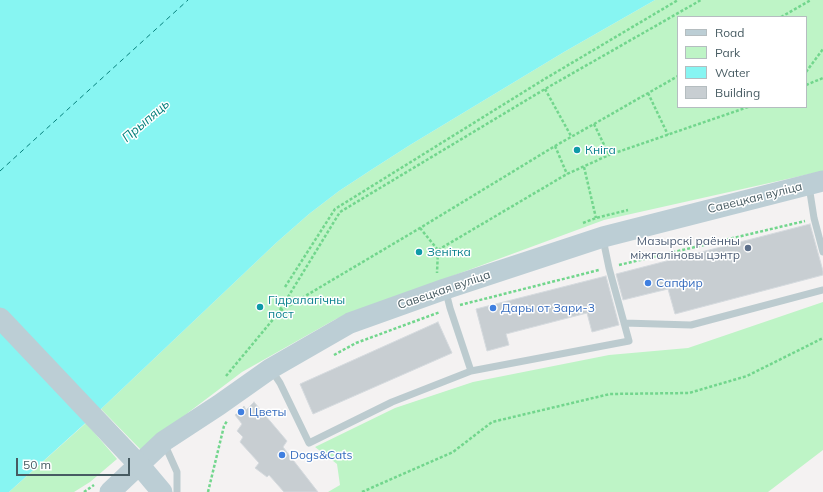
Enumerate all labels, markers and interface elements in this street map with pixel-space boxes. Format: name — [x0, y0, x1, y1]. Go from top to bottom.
legend — [677, 16, 807, 108]
text: Road — [715, 25, 744, 40]
text: Park — [715, 45, 740, 60]
text: Water — [715, 65, 750, 80]
text: Building — [715, 85, 760, 100]
water label: Прыпяць — [119, 96, 173, 146]
place label: Кніга — [585, 143, 616, 157]
marker: Кніга — [572, 145, 582, 155]
street label: Савецкая вуліца — [706, 179, 804, 217]
place label: Мазырскі раённы міжгаліновы цэнтр — [630, 234, 740, 262]
marker: Мазырскі раённы міжгаліновы цэнтр — [743, 243, 753, 253]
place label: Зенітка — [427, 245, 471, 259]
marker: Зенітка — [414, 247, 424, 257]
street label: Савецкая вуліца — [396, 267, 492, 313]
place label: Сапфир — [656, 276, 703, 290]
marker: Сапфир — [643, 278, 653, 288]
place label: Гідралагічны пост — [268, 293, 345, 321]
place label: Дары от Зари-3 — [501, 301, 595, 315]
marker: Гідралагічны пост — [255, 302, 265, 312]
marker: Дары от Зари-3 — [488, 303, 498, 313]
place label: Цветы — [249, 405, 286, 419]
marker: Цветы — [236, 407, 246, 417]
place label: Dogs&Cats — [290, 448, 352, 462]
scale bar — [18, 450, 132, 476]
marker: Dogs&Cats — [277, 450, 287, 460]
text: 50 m — [23, 457, 51, 472]

